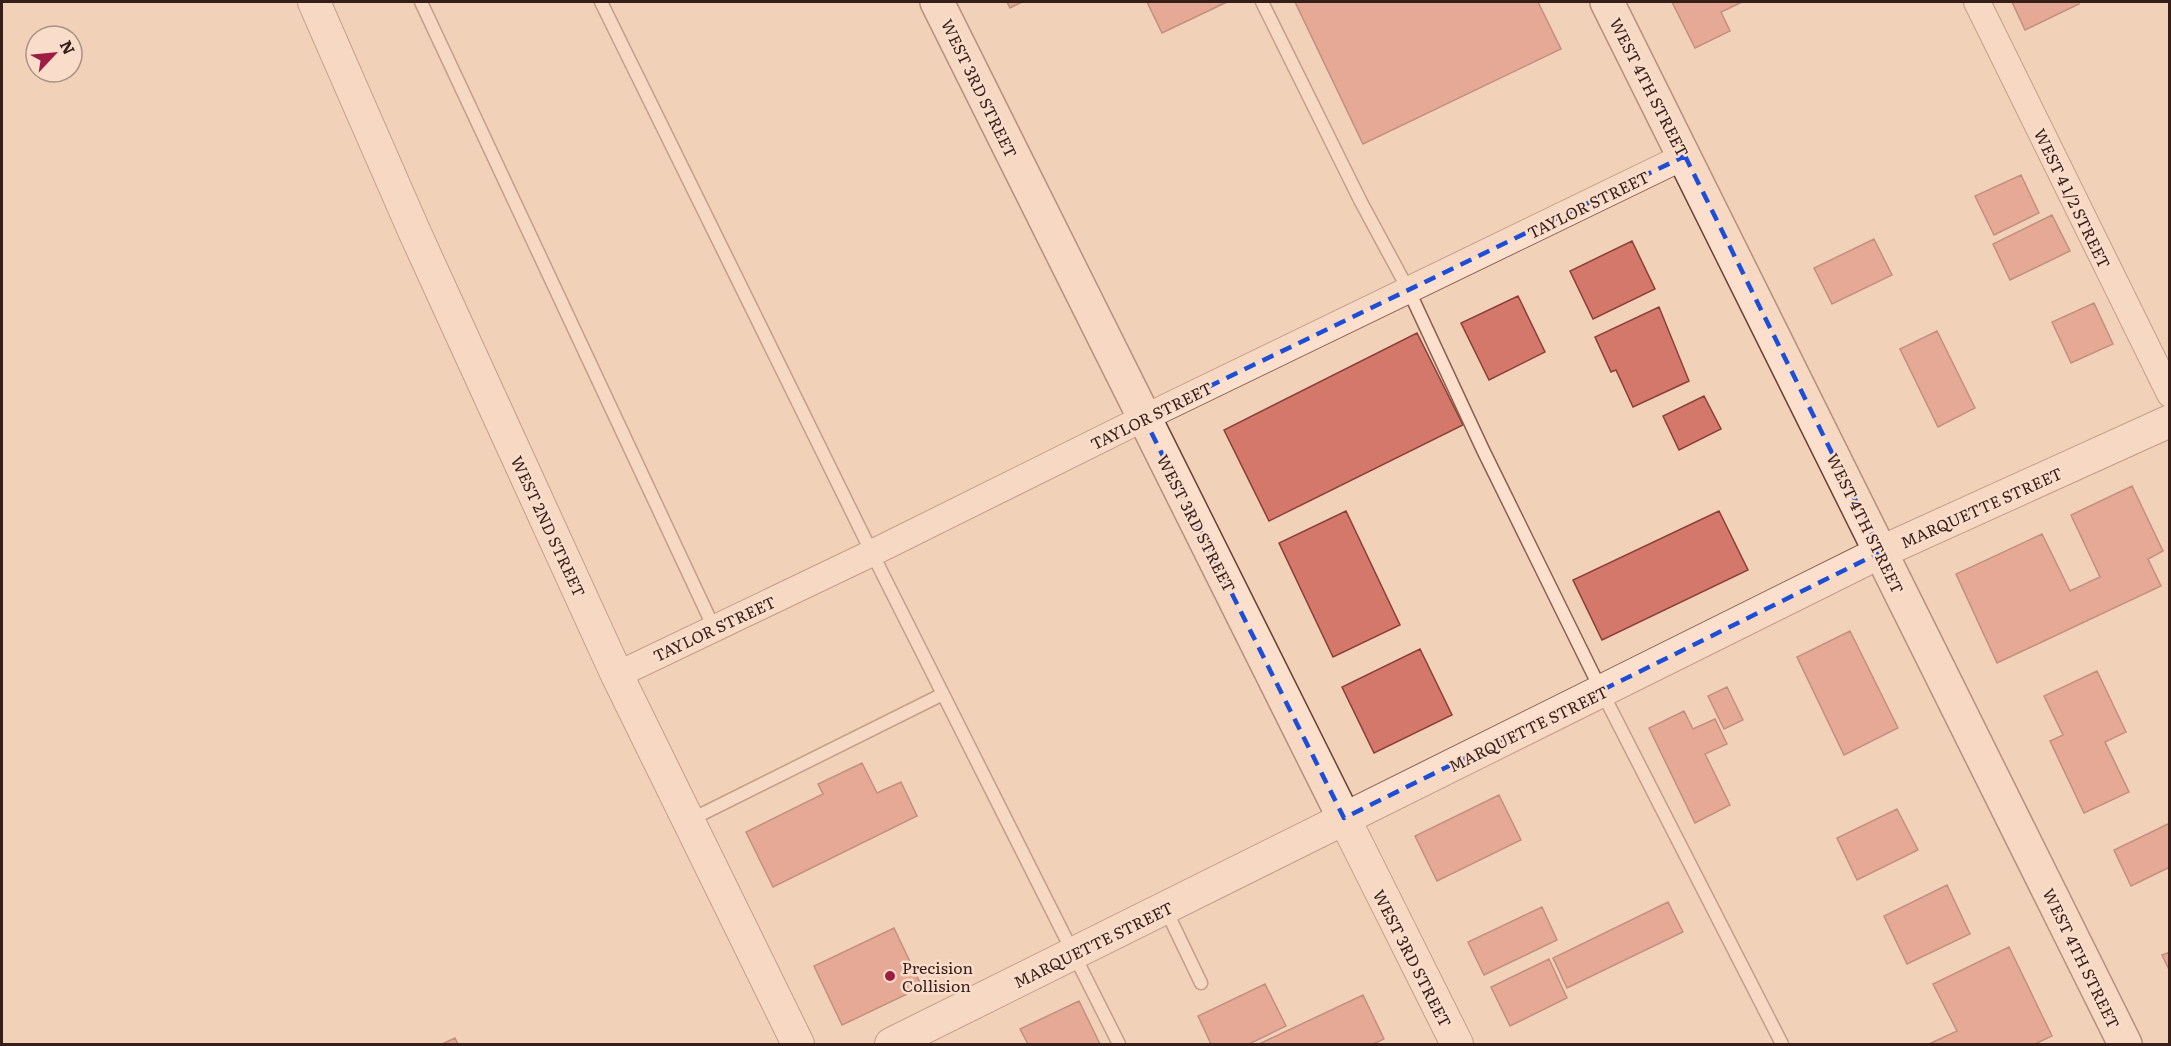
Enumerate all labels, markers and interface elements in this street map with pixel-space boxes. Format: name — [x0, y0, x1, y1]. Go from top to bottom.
street label: WEST 4TH STREET — [1604, 13, 1696, 161]
street label: WEST 3RD STREET — [936, 14, 1024, 162]
north arrow — [24, 24, 84, 84]
text: N — [55, 36, 82, 58]
street label: WEST 4 1/2 STREET — [2029, 124, 2117, 272]
street label: TAYLOR STREET — [1523, 164, 1653, 244]
street label: TAYLOR STREET — [1086, 375, 1216, 455]
street label: WEST 4TH STREET — [1822, 449, 1911, 597]
street label: WEST 3RD STREET — [1152, 450, 1242, 596]
street label: WEST 2ND STREET — [506, 452, 592, 601]
street label: MARQUETTE STREET — [1896, 460, 2066, 554]
street label: TAYLOR STREET — [649, 589, 779, 667]
street label: MARQUETTE STREET — [1444, 679, 1612, 777]
street label: WEST 4TH STREET — [2038, 884, 2127, 1032]
street label: WEST 3RD STREET — [1368, 885, 1458, 1031]
street label: MARQUETTE STREET — [1009, 895, 1177, 993]
place label: Precision Collision — [902, 955, 973, 997]
marker: Precision Collision — [883, 969, 897, 983]

